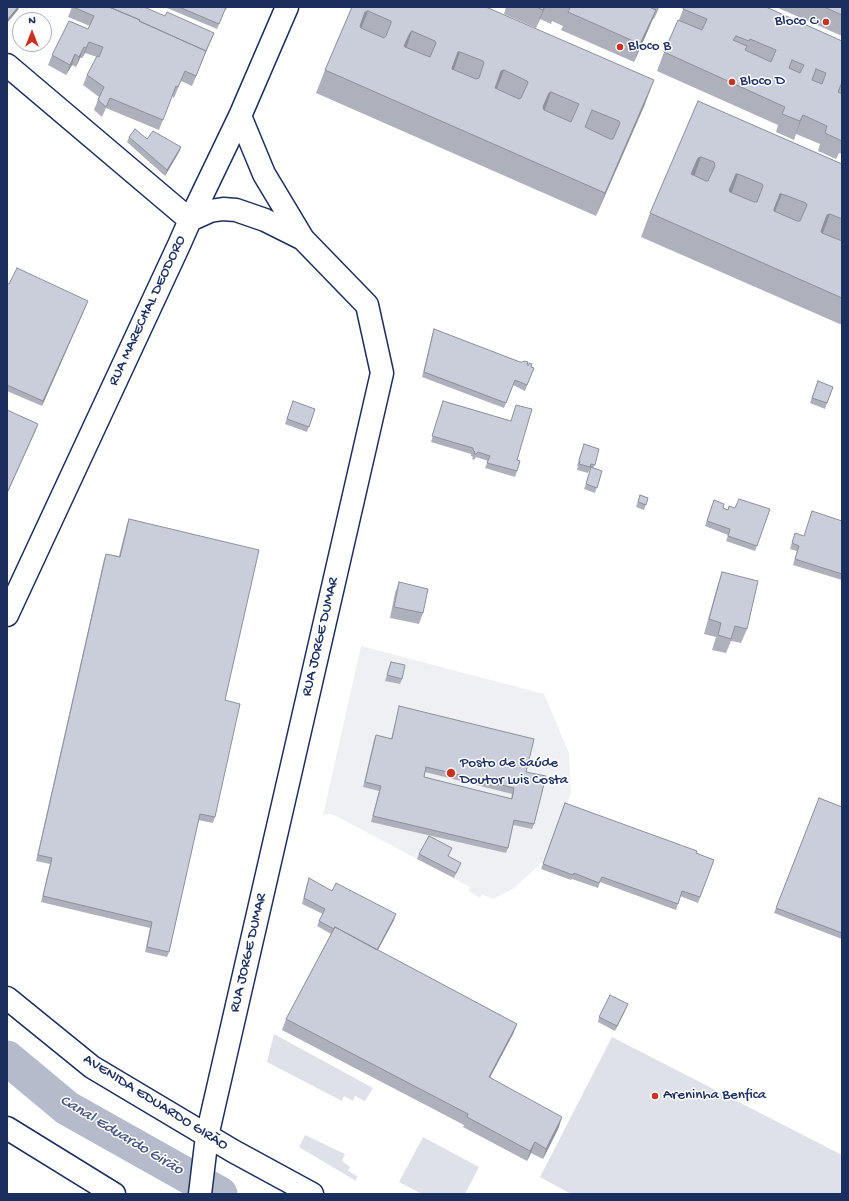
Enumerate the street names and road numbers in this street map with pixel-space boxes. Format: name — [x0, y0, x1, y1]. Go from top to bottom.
street label: RUA MARECHAL DEODORO — [105, 233, 191, 389]
street label: RUA JORGE DUMAR — [299, 576, 343, 698]
street label: RUA JORGE DUMAR — [227, 892, 271, 1014]
street label: AVENIDA EDUARDO GIRÃO — [79, 1051, 231, 1155]

